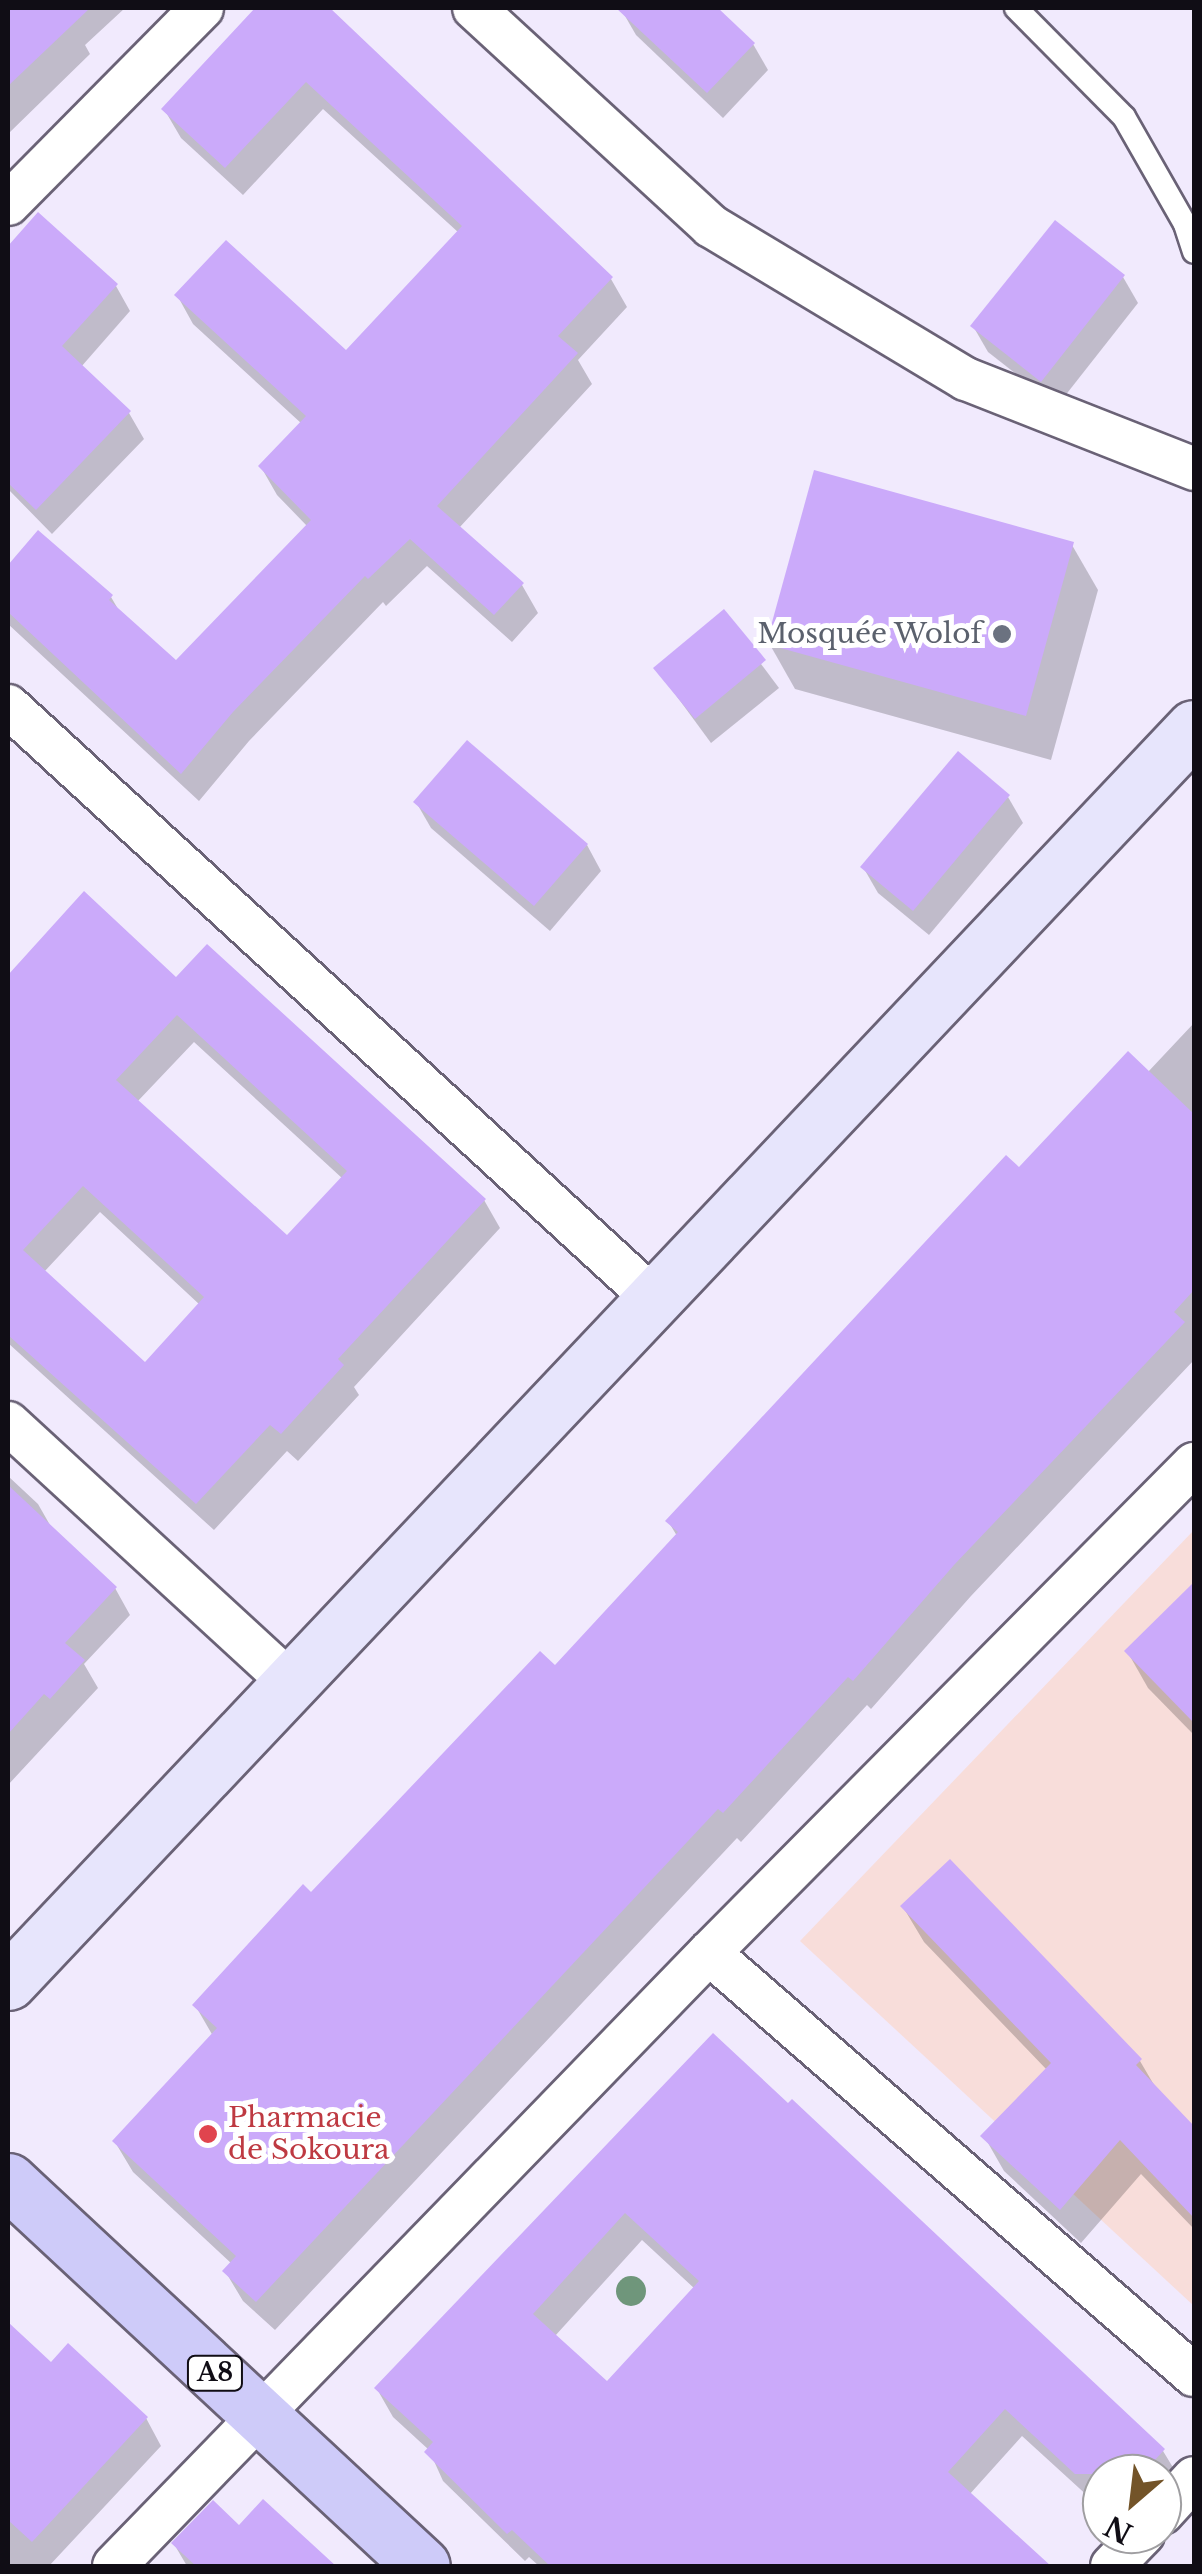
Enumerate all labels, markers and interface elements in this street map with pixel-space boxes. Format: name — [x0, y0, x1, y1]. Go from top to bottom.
place label: Mosquée Wolof — [756, 617, 982, 651]
marker: Mosquée Wolof — [991, 623, 1013, 645]
place label: Pharmacie de Sokoura — [228, 2101, 390, 2167]
marker: Pharmacie de Sokoura — [197, 2123, 219, 2145]
road number: A8 — [185, 2353, 245, 2393]
north arrow — [1082, 2454, 1182, 2554]
text: N — [1099, 2508, 1138, 2551]

